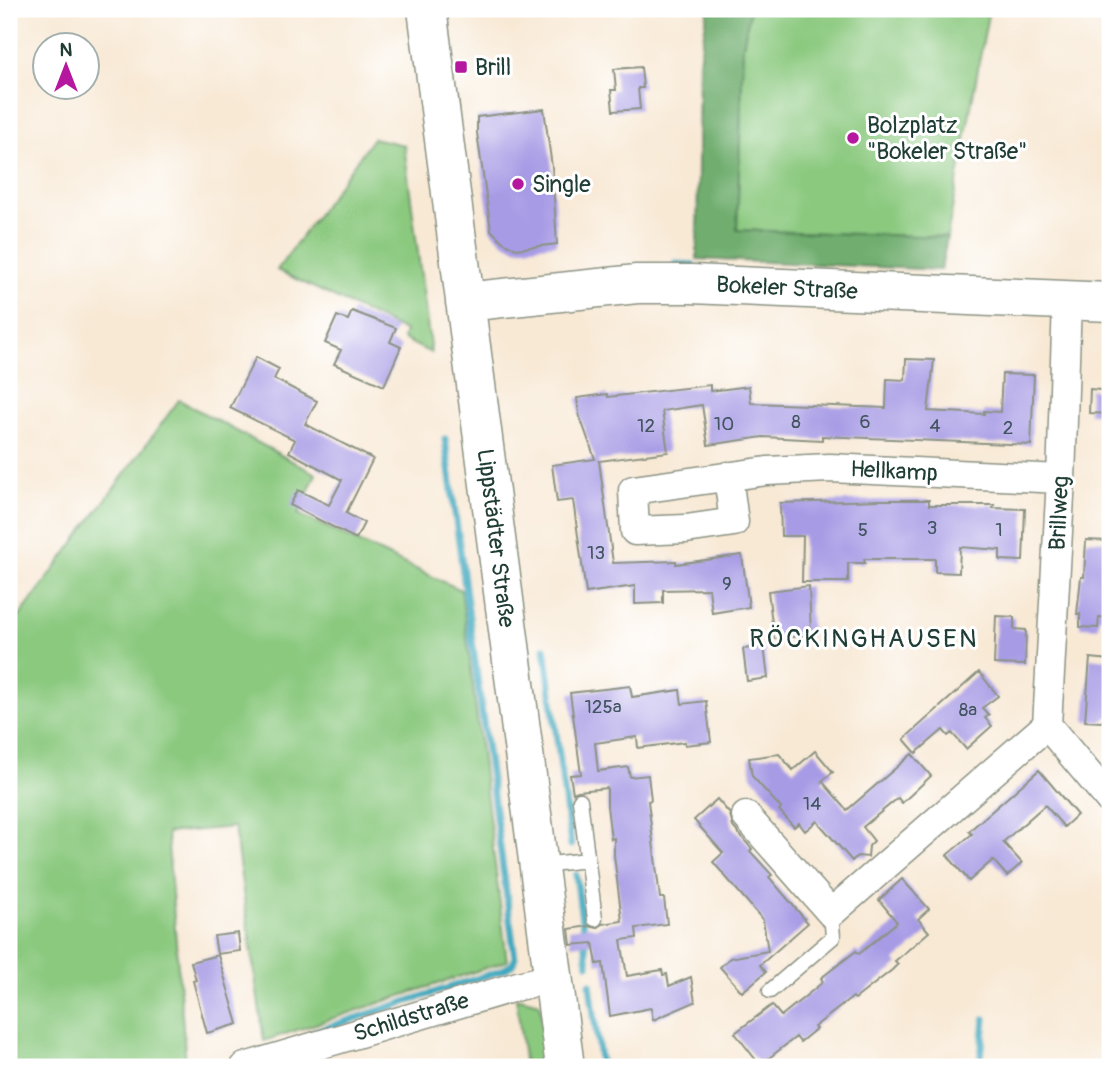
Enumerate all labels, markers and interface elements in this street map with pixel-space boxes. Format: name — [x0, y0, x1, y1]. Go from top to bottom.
north arrow — [32, 32, 102, 102]
text: N — [60, 38, 73, 62]
place label: Brill — [475, 53, 511, 82]
marker: Brill — [453, 59, 469, 75]
place label: Bolzplatz "Bokeler Straße" — [867, 111, 1027, 166]
marker: Bolzplatz "Bokeler Straße" — [845, 130, 861, 146]
place label: Single — [532, 170, 591, 199]
marker: Single — [510, 176, 526, 192]
street label: Bokeler Straße — [715, 270, 859, 306]
house number: 8 — [791, 410, 801, 434]
house number: 6 — [859, 410, 871, 434]
house number: 10 — [714, 412, 734, 436]
house number: 12 — [637, 414, 655, 438]
house number: 4 — [929, 414, 941, 438]
house number: 2 — [1003, 416, 1013, 440]
street label: Lippstädter Straße — [471, 447, 521, 630]
street label: Hellkamp — [850, 454, 938, 488]
street label: Brillweg — [1043, 475, 1075, 551]
house number: 3 — [927, 516, 937, 540]
house number: 5 — [858, 518, 868, 542]
house number: 1 — [995, 518, 1003, 542]
house number: 13 — [587, 541, 605, 565]
house number: 9 — [722, 572, 732, 596]
district label: RÖCKINGHAUSEN — [749, 623, 979, 655]
house number: 125a — [584, 695, 622, 719]
house number: 8a — [959, 698, 977, 722]
house number: 14 — [803, 792, 821, 816]
street label: Schildstraße — [350, 986, 473, 1048]

